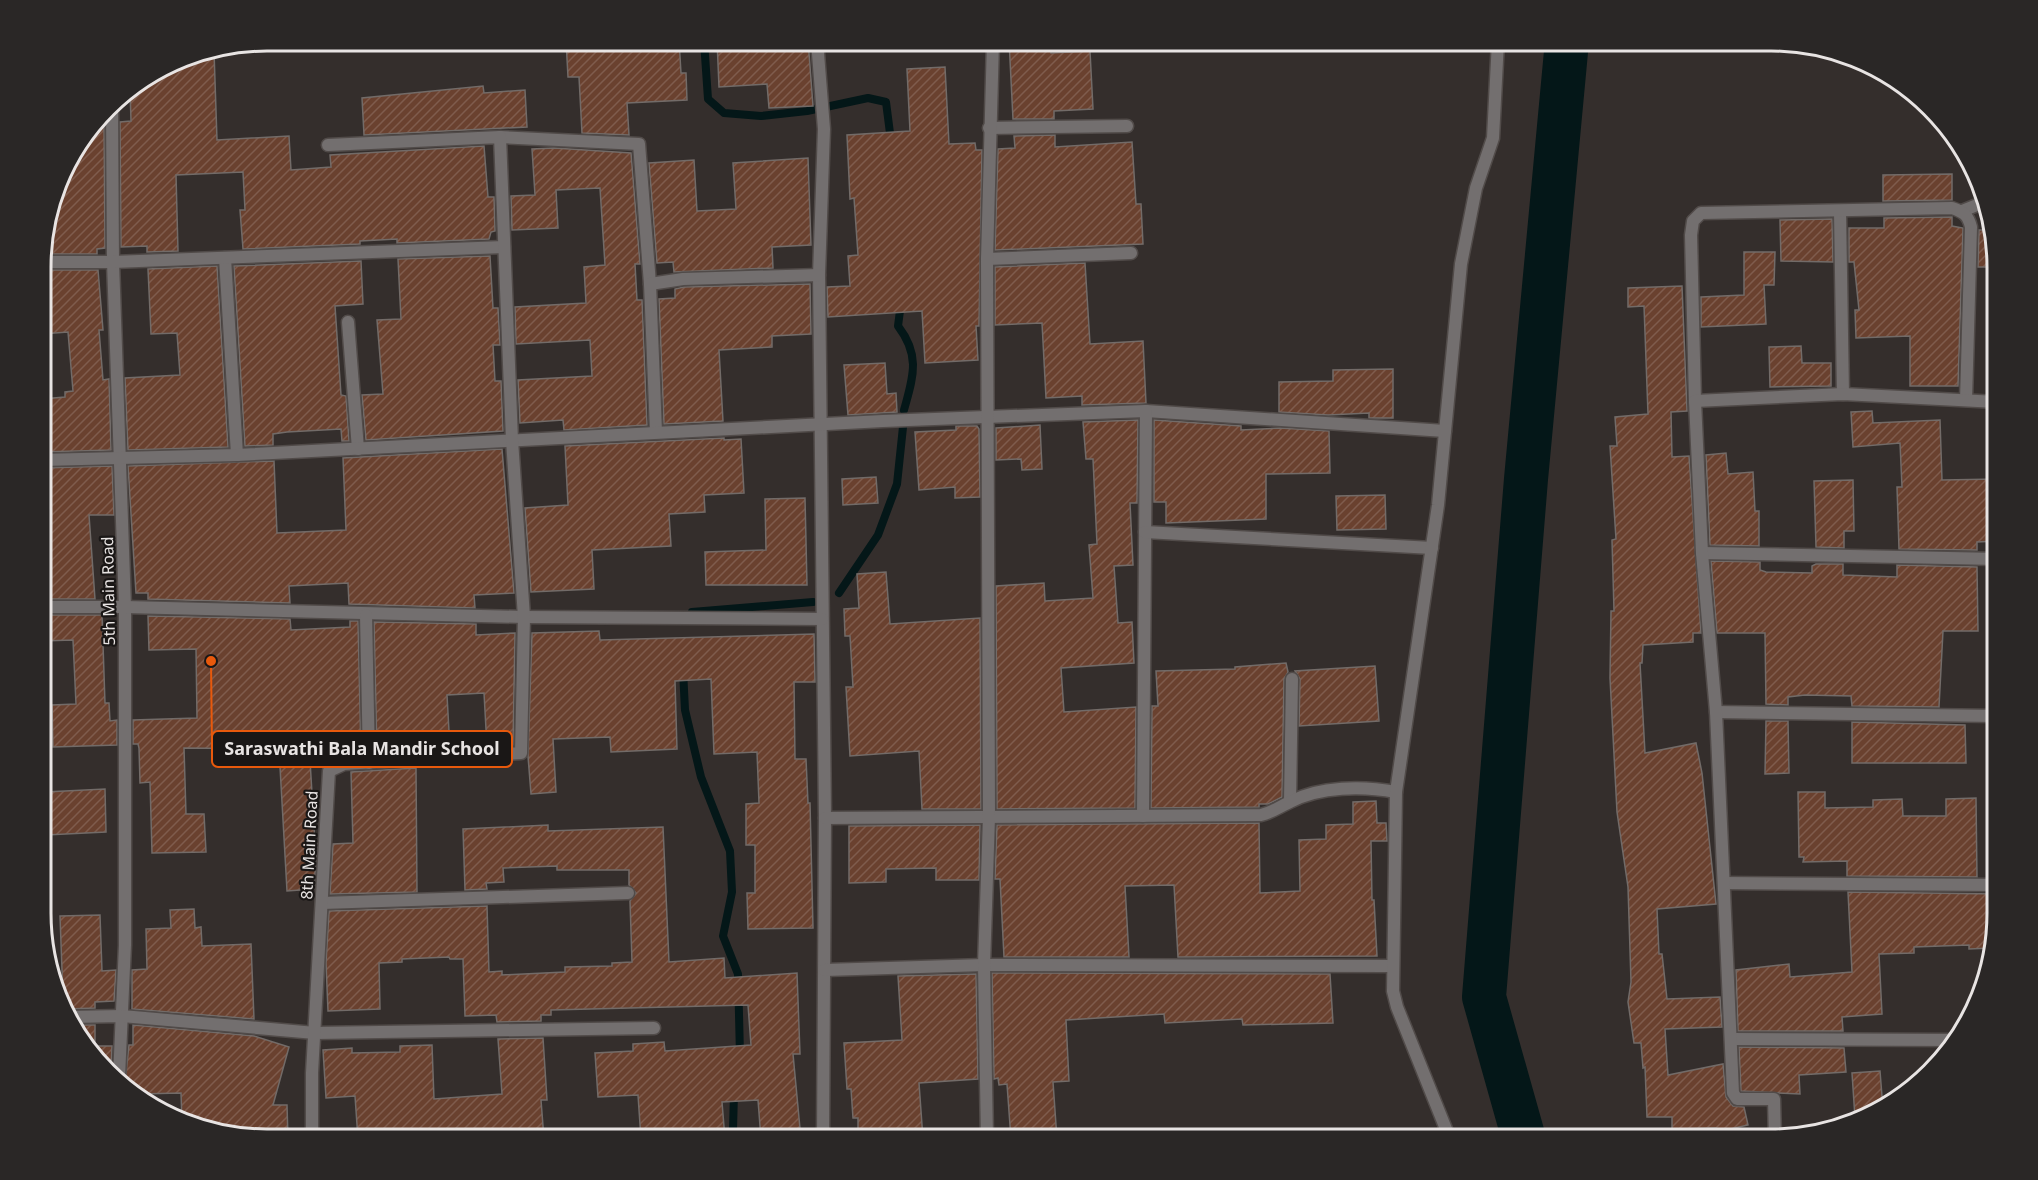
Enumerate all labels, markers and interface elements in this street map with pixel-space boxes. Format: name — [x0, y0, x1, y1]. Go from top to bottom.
street label: 5th Main Road — [96, 536, 120, 646]
callout: Saraswathi Bala Mandir School — [212, 731, 512, 767]
text: Saraswathi Bala Mandir School — [224, 736, 500, 760]
street label: 8th Main Road — [295, 790, 323, 900]

